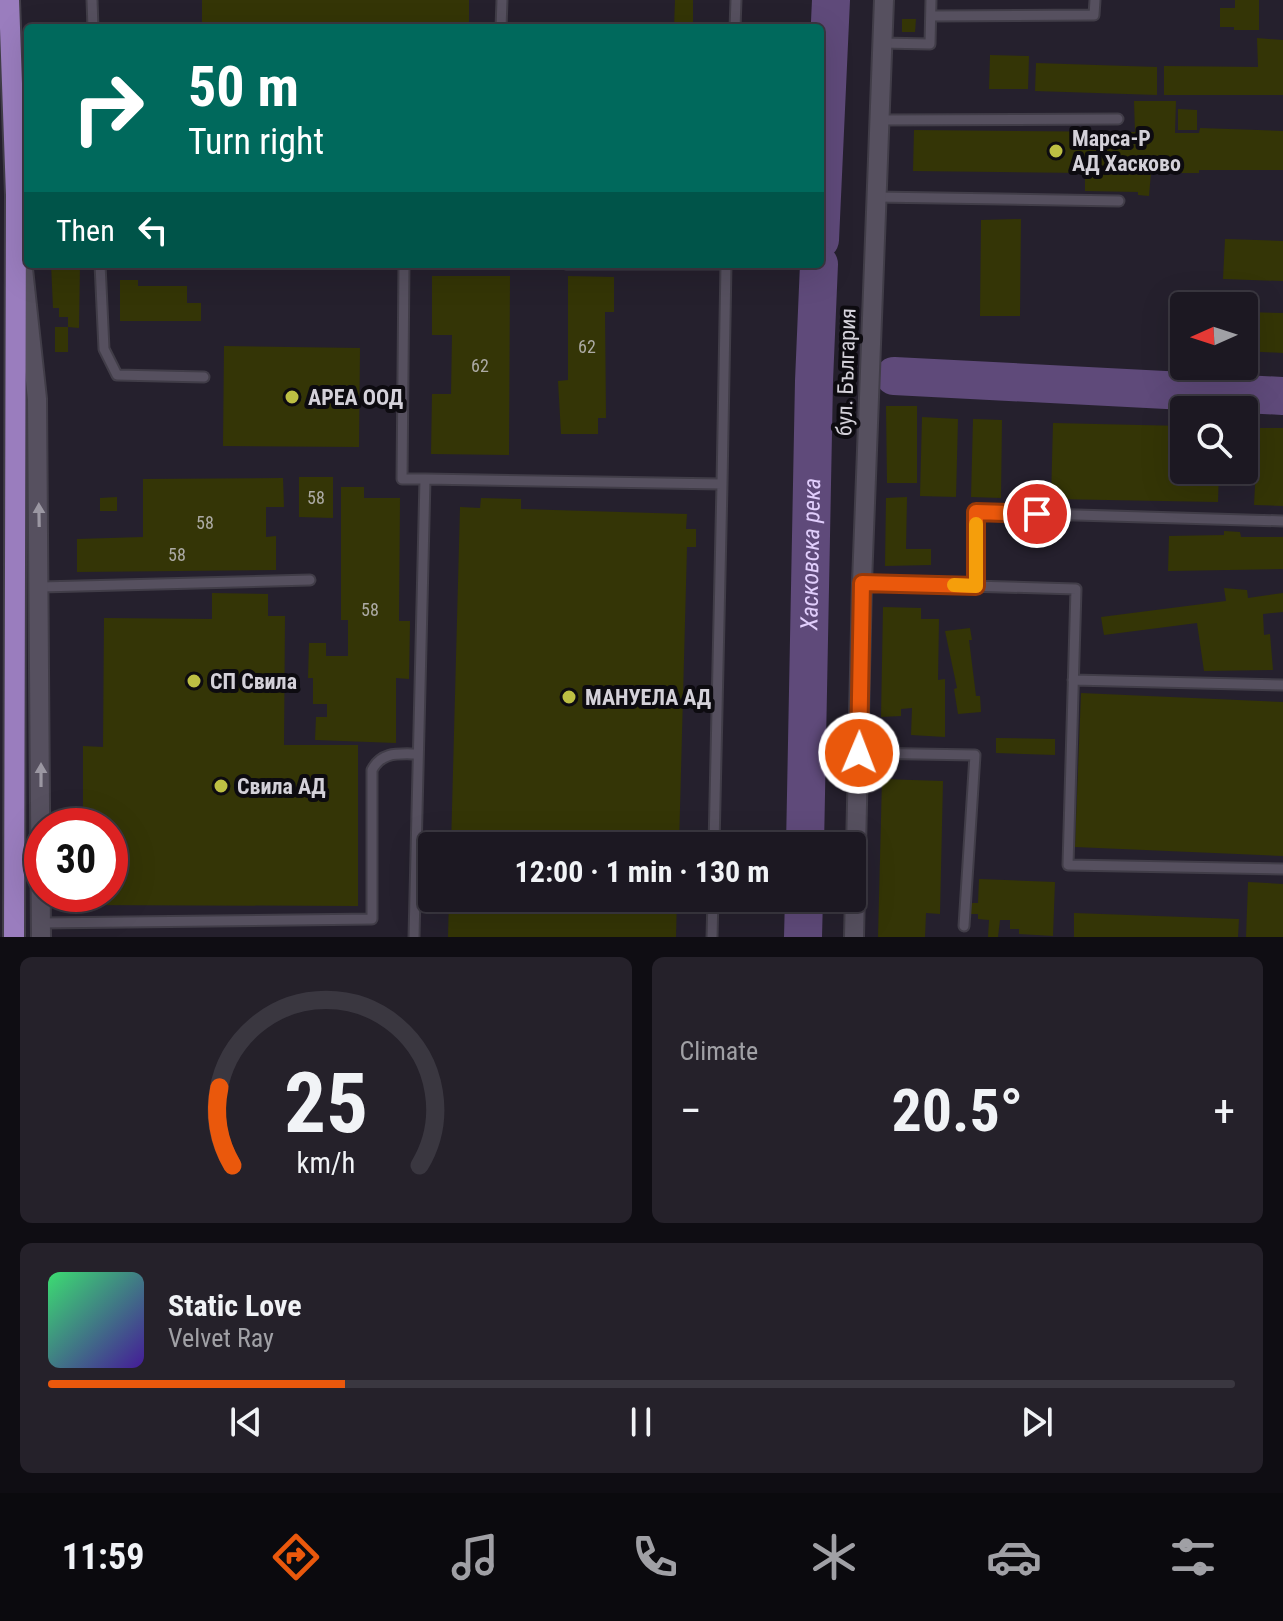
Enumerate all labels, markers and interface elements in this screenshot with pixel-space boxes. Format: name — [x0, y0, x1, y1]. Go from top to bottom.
text: 50 m — [188, 54, 299, 120]
icon: right — [56, 56, 160, 160]
text: Turn right — [188, 121, 324, 163]
place label: Марса-Р АД Хасково — [1072, 126, 1181, 176]
marker: Марса-Р АД Хасково — [1047, 142, 1065, 160]
icon: left — [131, 208, 175, 252]
text: Then — [56, 213, 115, 248]
north arrow — [1170, 292, 1258, 380]
map controls — [1170, 292, 1258, 484]
street label: бул. България — [831, 308, 861, 436]
house number: 62 — [578, 336, 596, 357]
house number: 62 — [471, 355, 489, 376]
place label: АРЕА ООД — [308, 385, 404, 410]
marker: АРЕА ООД — [283, 388, 301, 406]
button: search — [1170, 396, 1258, 484]
water label: Хасковска река — [795, 478, 826, 632]
pin — [1003, 480, 1071, 548]
house number: 58 — [307, 487, 325, 508]
icon: arrive — [1015, 492, 1059, 536]
one-way arrow — [33, 502, 46, 527]
house number: 58 — [196, 512, 214, 533]
house number: 58 — [168, 544, 186, 565]
house number: 58 — [361, 599, 379, 620]
place label: СП Свила — [210, 669, 297, 694]
marker: СП Свила — [185, 672, 203, 690]
place label: МАНУЕЛА АД — [585, 685, 712, 710]
marker: МАНУЕЛА АД — [560, 688, 578, 706]
position arrow — [817, 711, 901, 795]
one-way arrow — [35, 762, 47, 787]
place label: Свила АД — [237, 774, 326, 799]
marker: Свила АД — [212, 777, 230, 795]
speed limit sign: 30 — [24, 808, 128, 912]
text: 12:00 · 1 min · 130 m — [515, 854, 769, 889]
text: Climate — [680, 1036, 758, 1066]
text: 25 — [284, 1055, 368, 1152]
text: 20.5° — [891, 1075, 1023, 1146]
text: − — [680, 1085, 702, 1137]
text: + — [1213, 1085, 1235, 1137]
text: km/h — [296, 1146, 355, 1180]
text: Static Love — [168, 1288, 302, 1323]
text: Velvet Ray — [168, 1323, 274, 1353]
icon: previous — [224, 1400, 268, 1444]
icon: pause — [619, 1400, 663, 1444]
icon: next — [1015, 1400, 1059, 1444]
icon: directions — [268, 1529, 324, 1585]
icon: music — [447, 1529, 503, 1585]
icon: phone — [627, 1529, 683, 1585]
icon: climate — [806, 1529, 862, 1585]
icon: car — [986, 1529, 1042, 1585]
icon: filters — [1165, 1529, 1221, 1585]
text: 11:59 — [62, 1536, 144, 1578]

